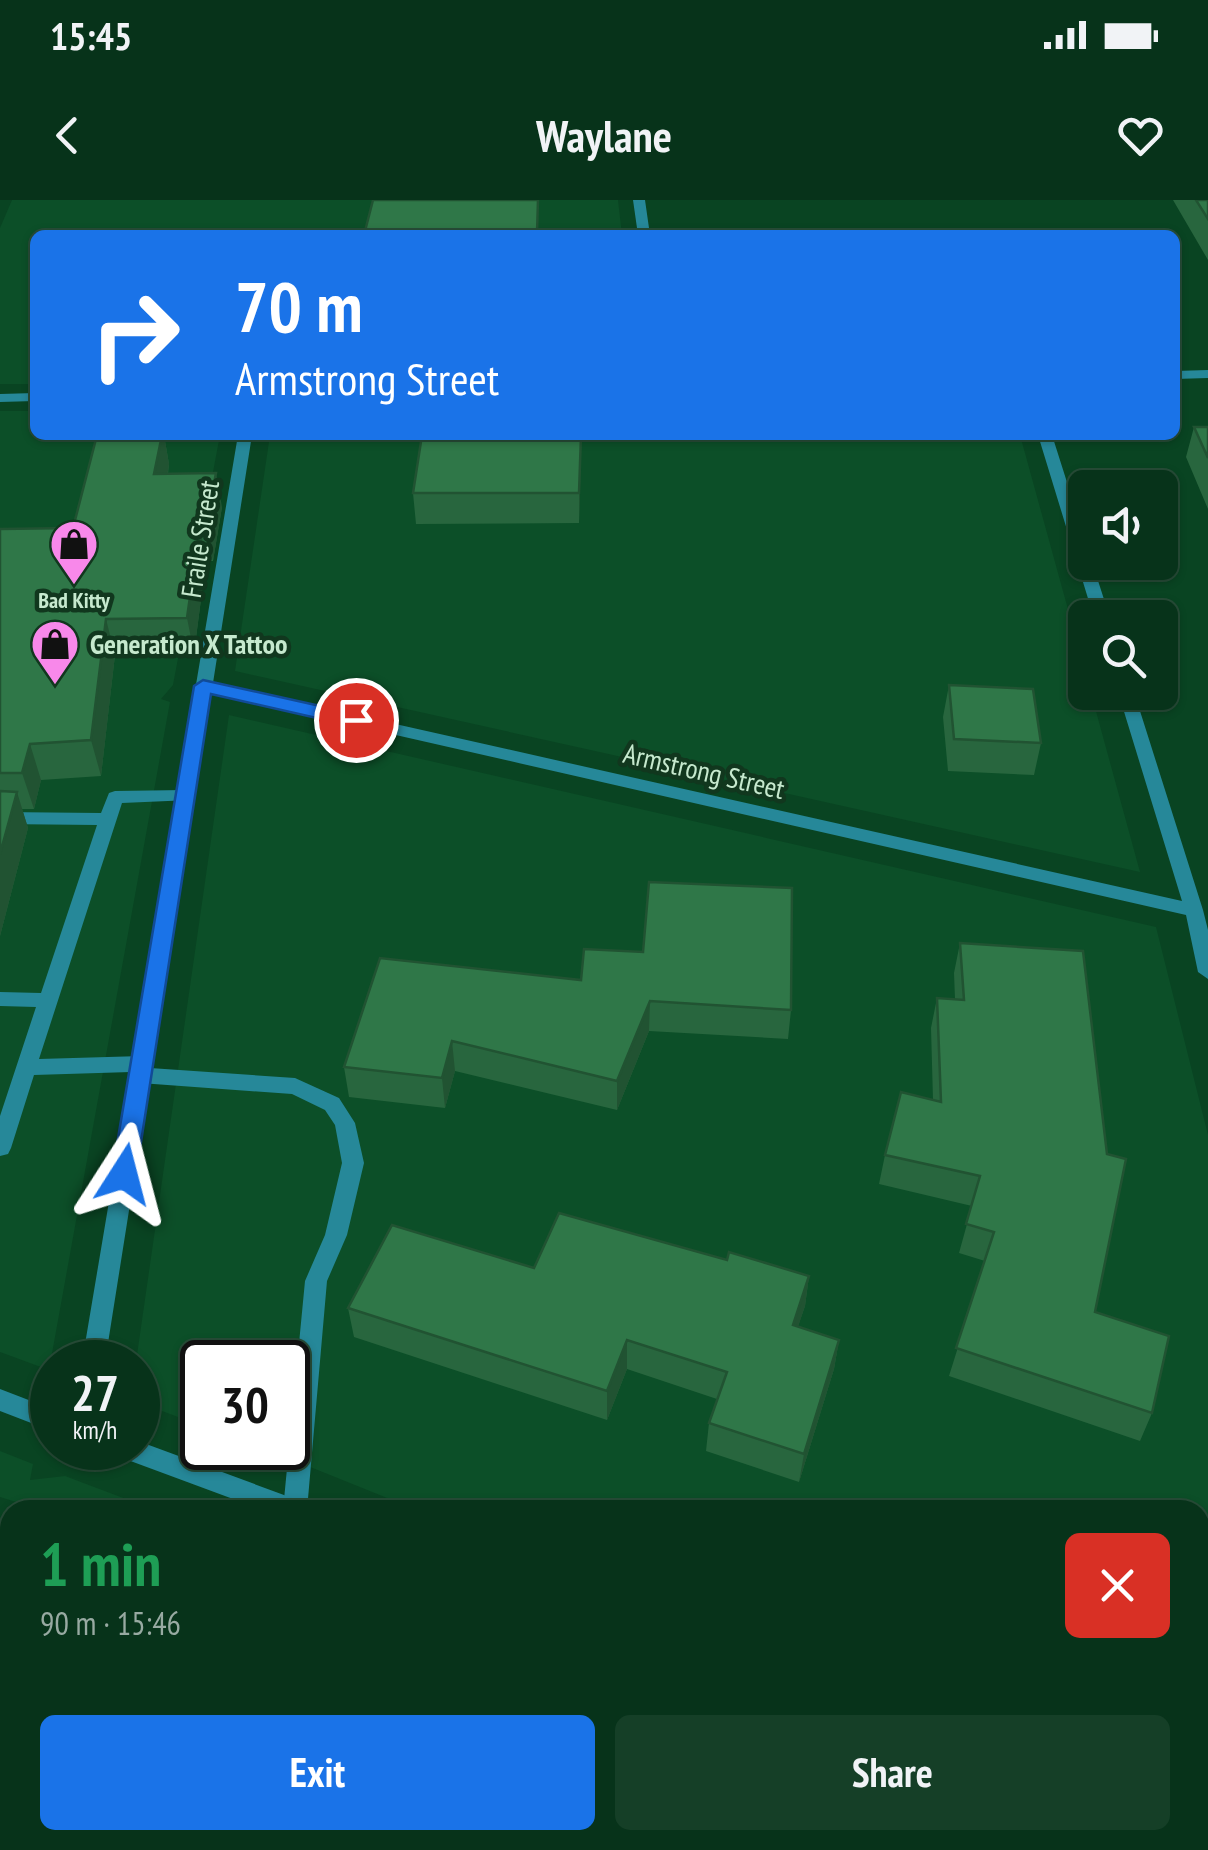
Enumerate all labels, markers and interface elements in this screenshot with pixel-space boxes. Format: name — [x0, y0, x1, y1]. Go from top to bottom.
text: 15:45 — [50, 11, 132, 60]
text: Waylane — [536, 106, 672, 164]
icon: back — [40, 108, 95, 163]
icon: heart — [1113, 108, 1168, 163]
text: 70 m — [235, 261, 363, 351]
icon: right — [70, 270, 200, 400]
text: Armstrong Street — [235, 349, 499, 407]
map controls — [1068, 470, 1178, 710]
button: sound — [1068, 470, 1178, 580]
street label: Fraile Street — [172, 477, 227, 600]
shop icon: Bad Kitty — [48, 518, 100, 586]
place label: Bad Kitty — [38, 586, 111, 614]
button: search — [1068, 600, 1178, 710]
shop icon: Generation X Tattoo — [29, 618, 81, 686]
place label: Generation X Tattoo — [90, 625, 287, 662]
pin — [314, 678, 399, 763]
icon: arrive — [329, 693, 384, 748]
street label: Armstrong Street — [620, 734, 789, 807]
position arrow — [72, 1122, 176, 1226]
speed limit sign: 30 — [180, 1340, 310, 1470]
text: 27 — [71, 1360, 119, 1425]
text: km/h — [73, 1414, 117, 1446]
text: 1 min — [40, 1525, 161, 1603]
button: close — [1065, 1533, 1170, 1638]
text: 90 m · 15:46 — [40, 1602, 181, 1644]
button: Exit — [40, 1715, 595, 1830]
button: Share — [615, 1715, 1170, 1830]

